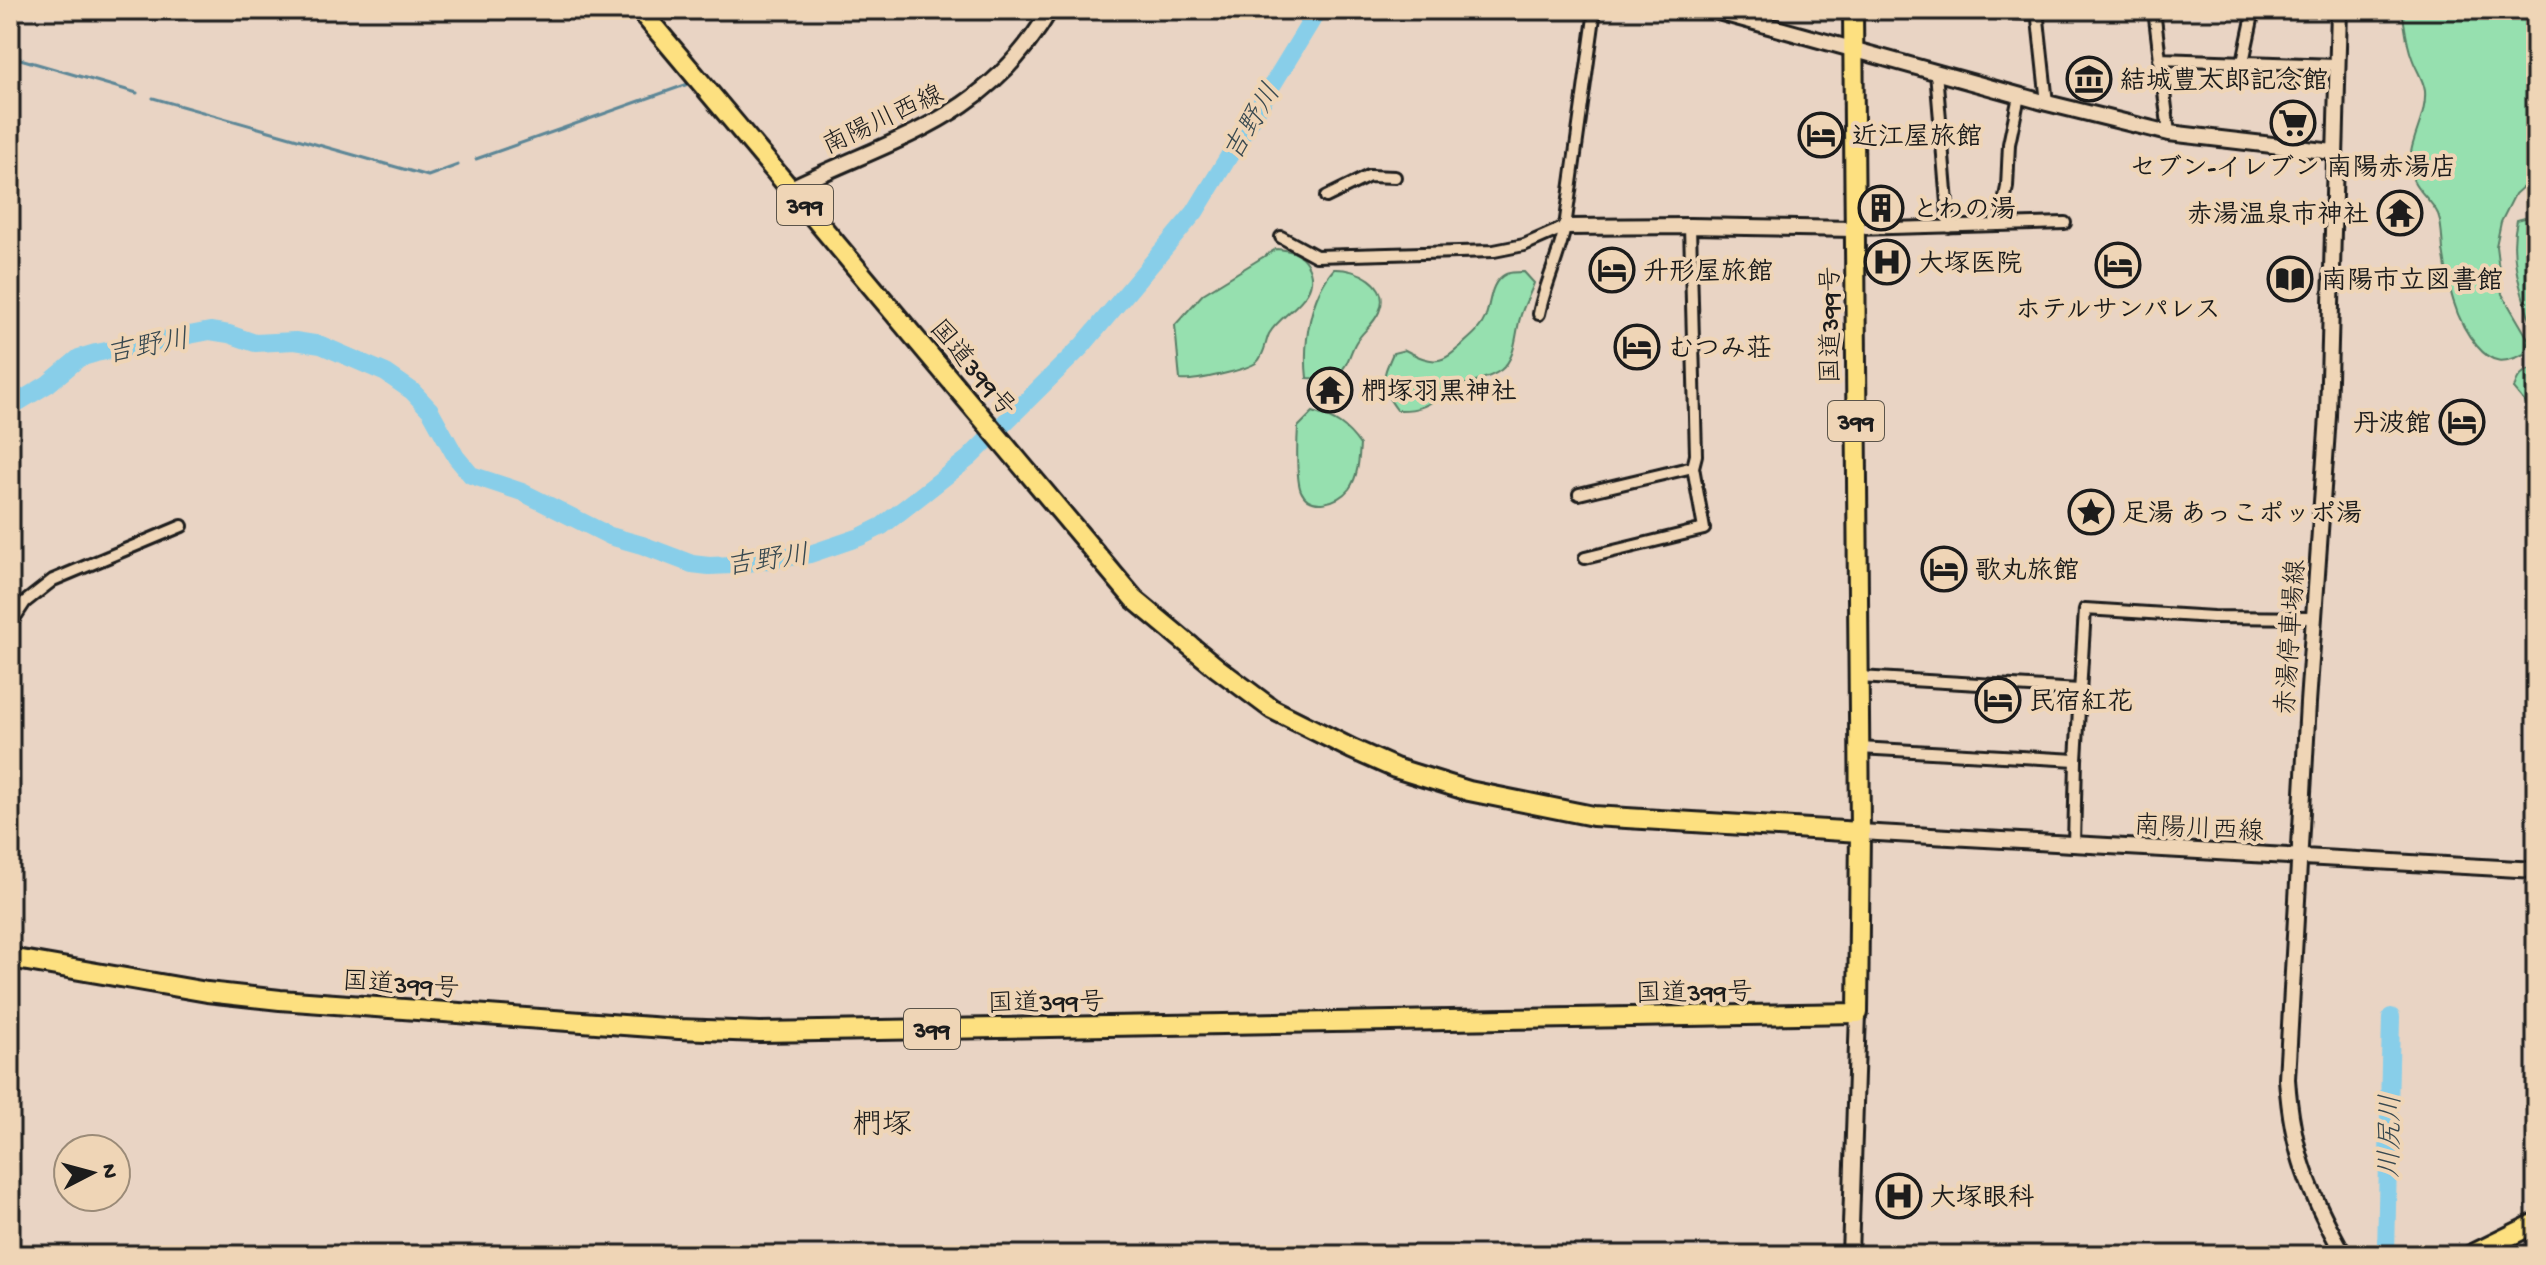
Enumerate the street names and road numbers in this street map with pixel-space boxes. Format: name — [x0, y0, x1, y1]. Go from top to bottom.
street label: 南陽川西線 — [818, 79, 949, 164]
road number: 399 — [777, 185, 833, 225]
street label: 国道399号 — [1817, 266, 1849, 384]
street label: 国道399号 — [921, 314, 1021, 425]
road number: 399 — [1828, 401, 1884, 441]
street label: 赤湯停車場線 — [2271, 558, 2314, 716]
street label: 南陽川西線 — [2133, 811, 2265, 850]
street label: 国道399号 — [341, 967, 460, 1007]
street label: 国道399号 — [1635, 978, 1753, 1012]
street label: 国道399号 — [987, 988, 1105, 1022]
road number: 399 — [904, 1009, 960, 1049]

